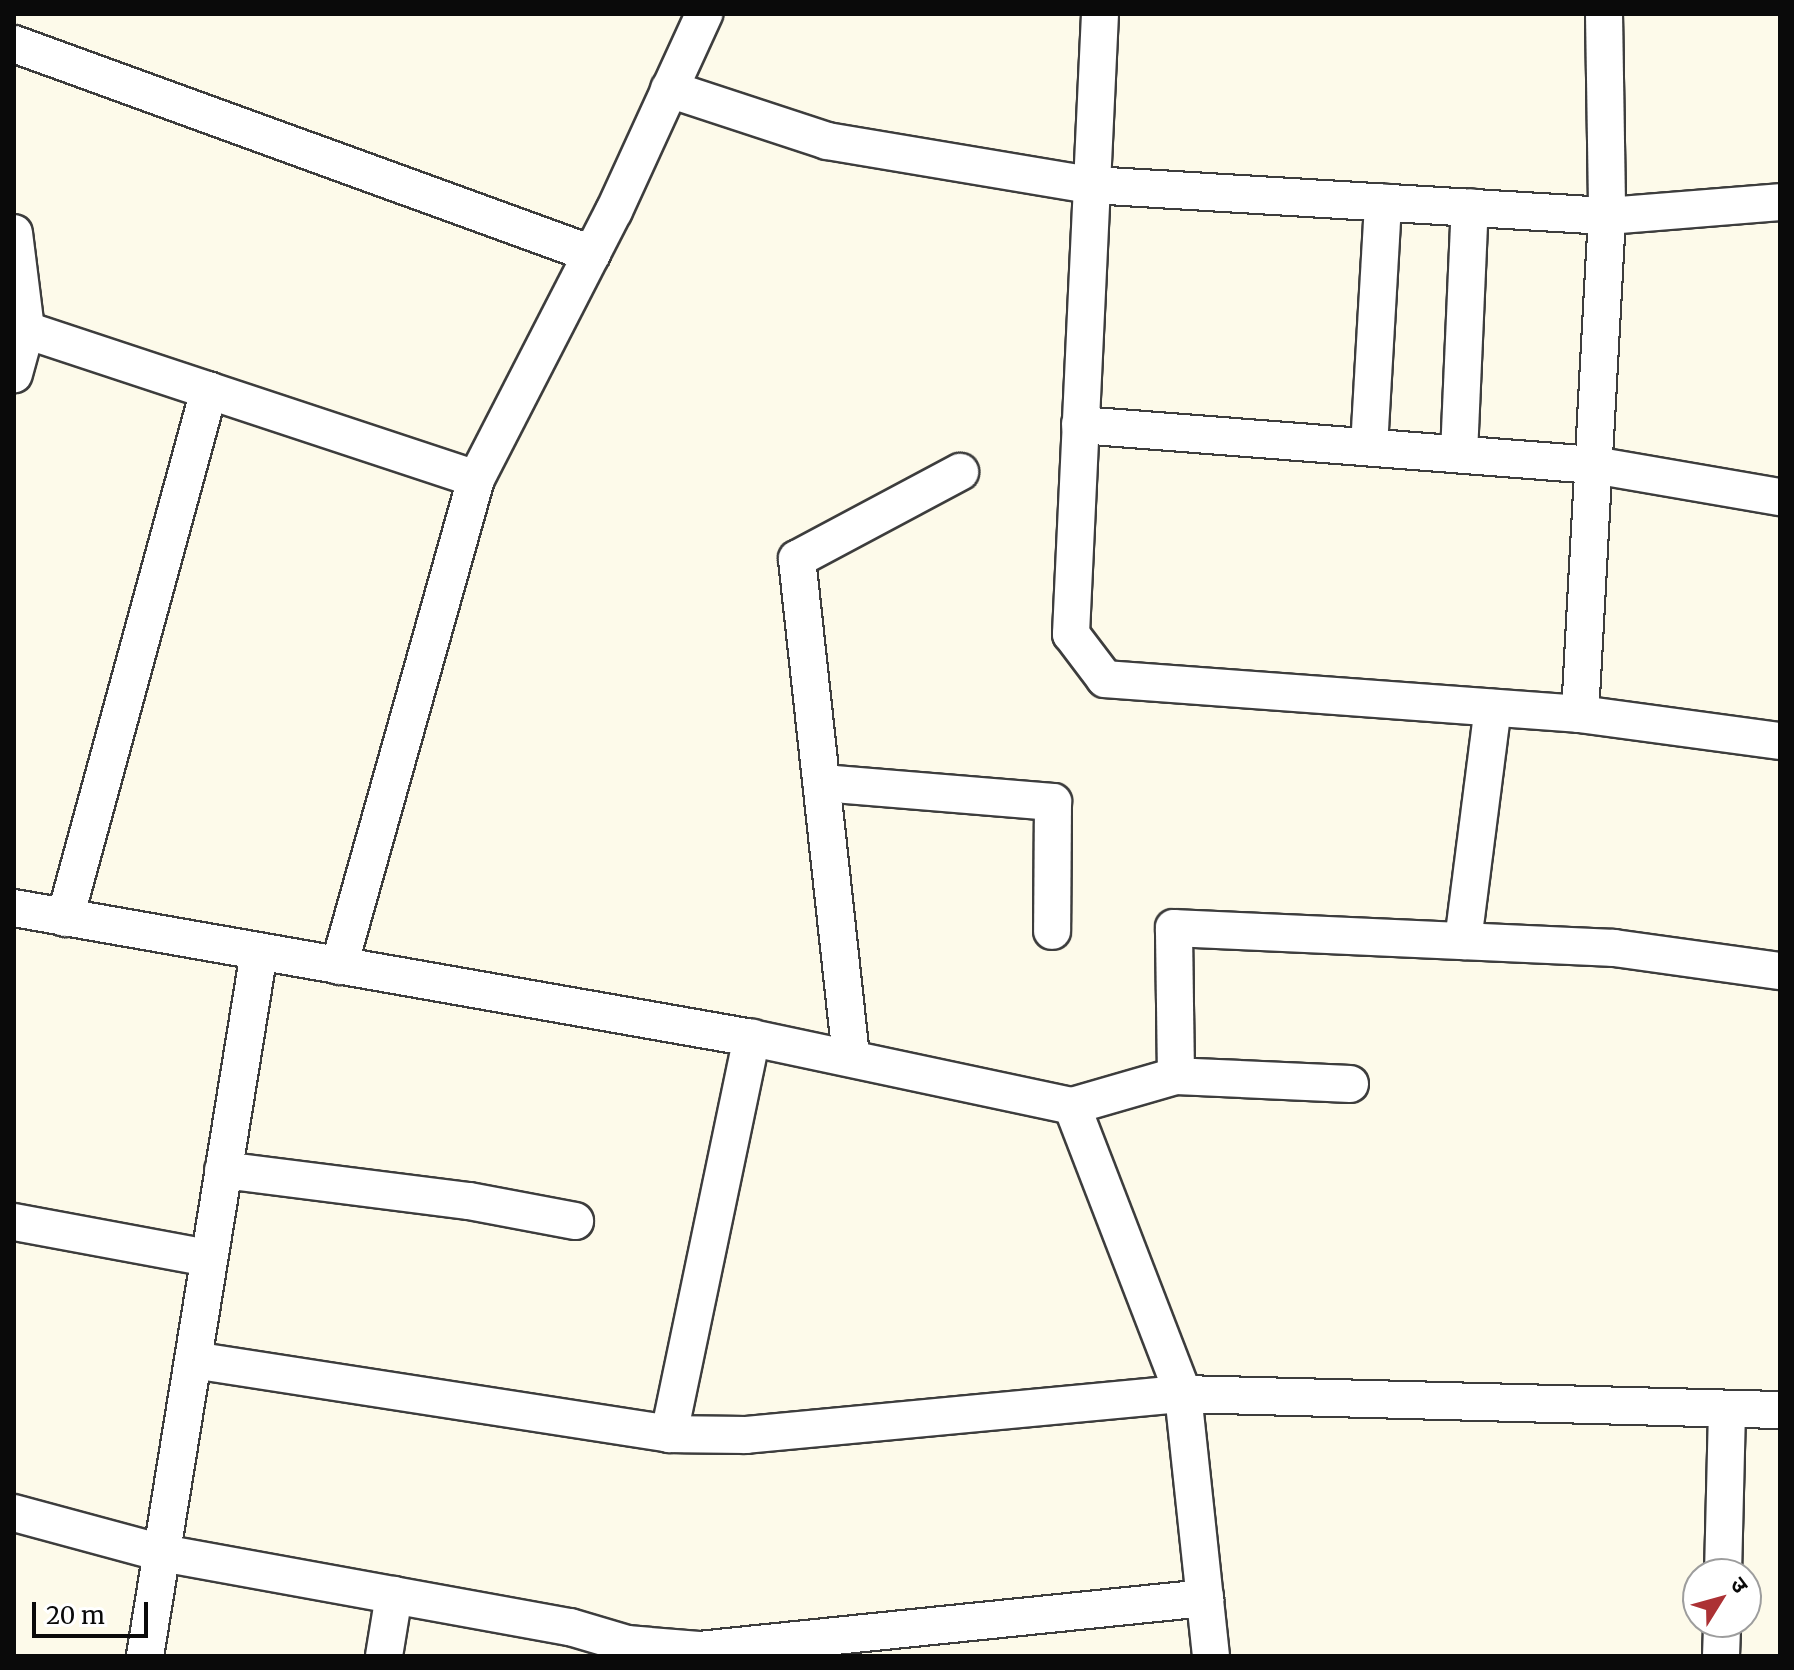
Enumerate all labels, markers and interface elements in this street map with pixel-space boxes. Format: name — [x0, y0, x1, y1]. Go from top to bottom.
north arrow — [1682, 1558, 1762, 1638]
text: उ — [1725, 1571, 1755, 1598]
scale bar — [36, 1586, 152, 1636]
text: 20 m — [46, 1600, 105, 1631]

